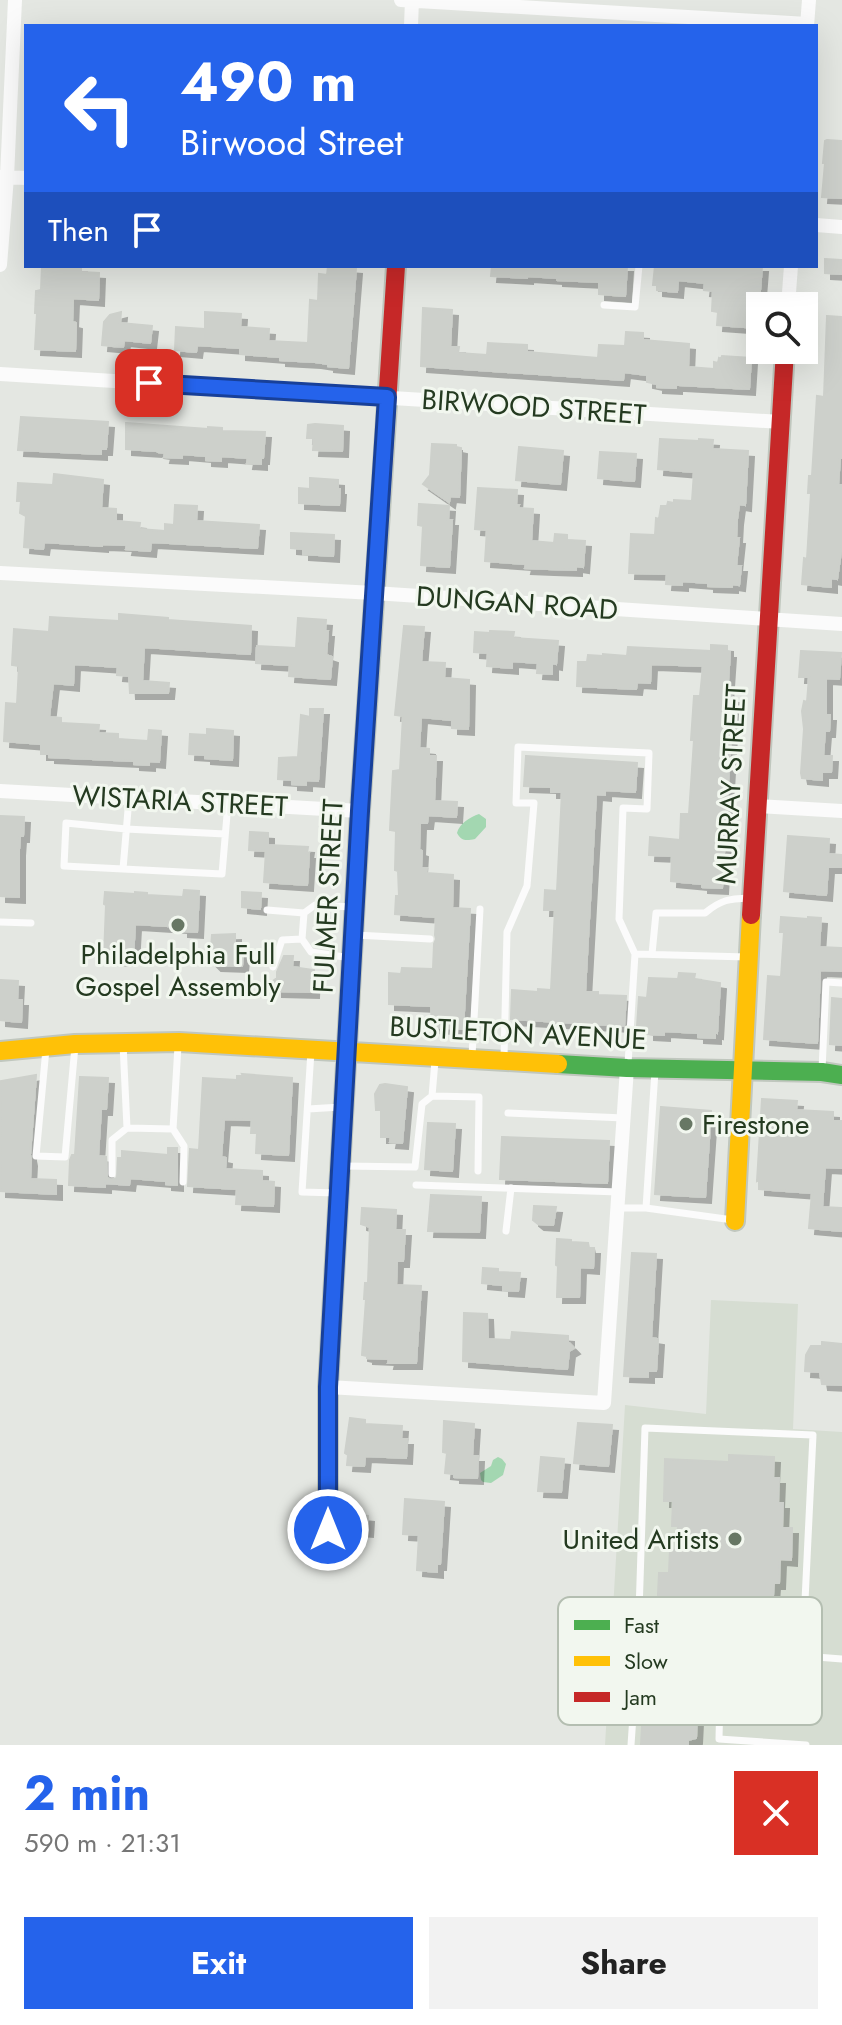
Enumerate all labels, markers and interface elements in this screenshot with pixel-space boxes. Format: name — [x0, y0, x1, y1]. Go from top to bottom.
text: 490 m — [180, 41, 356, 122]
icon: left — [48, 56, 152, 160]
text: Birwood Street — [180, 116, 403, 168]
icon: arrive — [125, 208, 169, 252]
text: Then — [48, 209, 109, 252]
map controls — [746, 292, 818, 364]
button: search — [746, 292, 818, 364]
pin — [115, 349, 183, 417]
icon: arrive — [127, 361, 171, 405]
street label: BIRWOOD STREET — [420, 379, 648, 435]
street label: DUNGAN ROAD — [415, 575, 619, 631]
street label: MURRAY STREET — [705, 683, 757, 885]
street label: WISTARIA STREET — [71, 775, 289, 827]
street label: FULMER STREET — [302, 798, 354, 994]
marker: Philadelphia Full Gospel Assembly — [169, 916, 187, 934]
place label: Philadelphia Full Gospel Assembly — [75, 934, 281, 1007]
street label: BUSTLETON AVENUE — [388, 1006, 648, 1060]
place label: Firestone — [702, 1104, 809, 1145]
marker: Firestone — [677, 1115, 695, 1133]
position arrow — [286, 1488, 370, 1572]
place label: United Artists — [563, 1519, 719, 1560]
marker: United Artists — [726, 1530, 744, 1548]
legend — [558, 1597, 822, 1725]
text: Fast — [624, 1609, 660, 1641]
text: Slow — [624, 1645, 668, 1677]
text: Jam — [621, 1681, 657, 1713]
text: 2 min — [24, 1759, 150, 1828]
button: close — [734, 1771, 818, 1855]
text: 590 m · 21:31 — [24, 1824, 181, 1862]
button: Exit — [24, 1917, 413, 2009]
button: Share — [429, 1917, 818, 2009]

